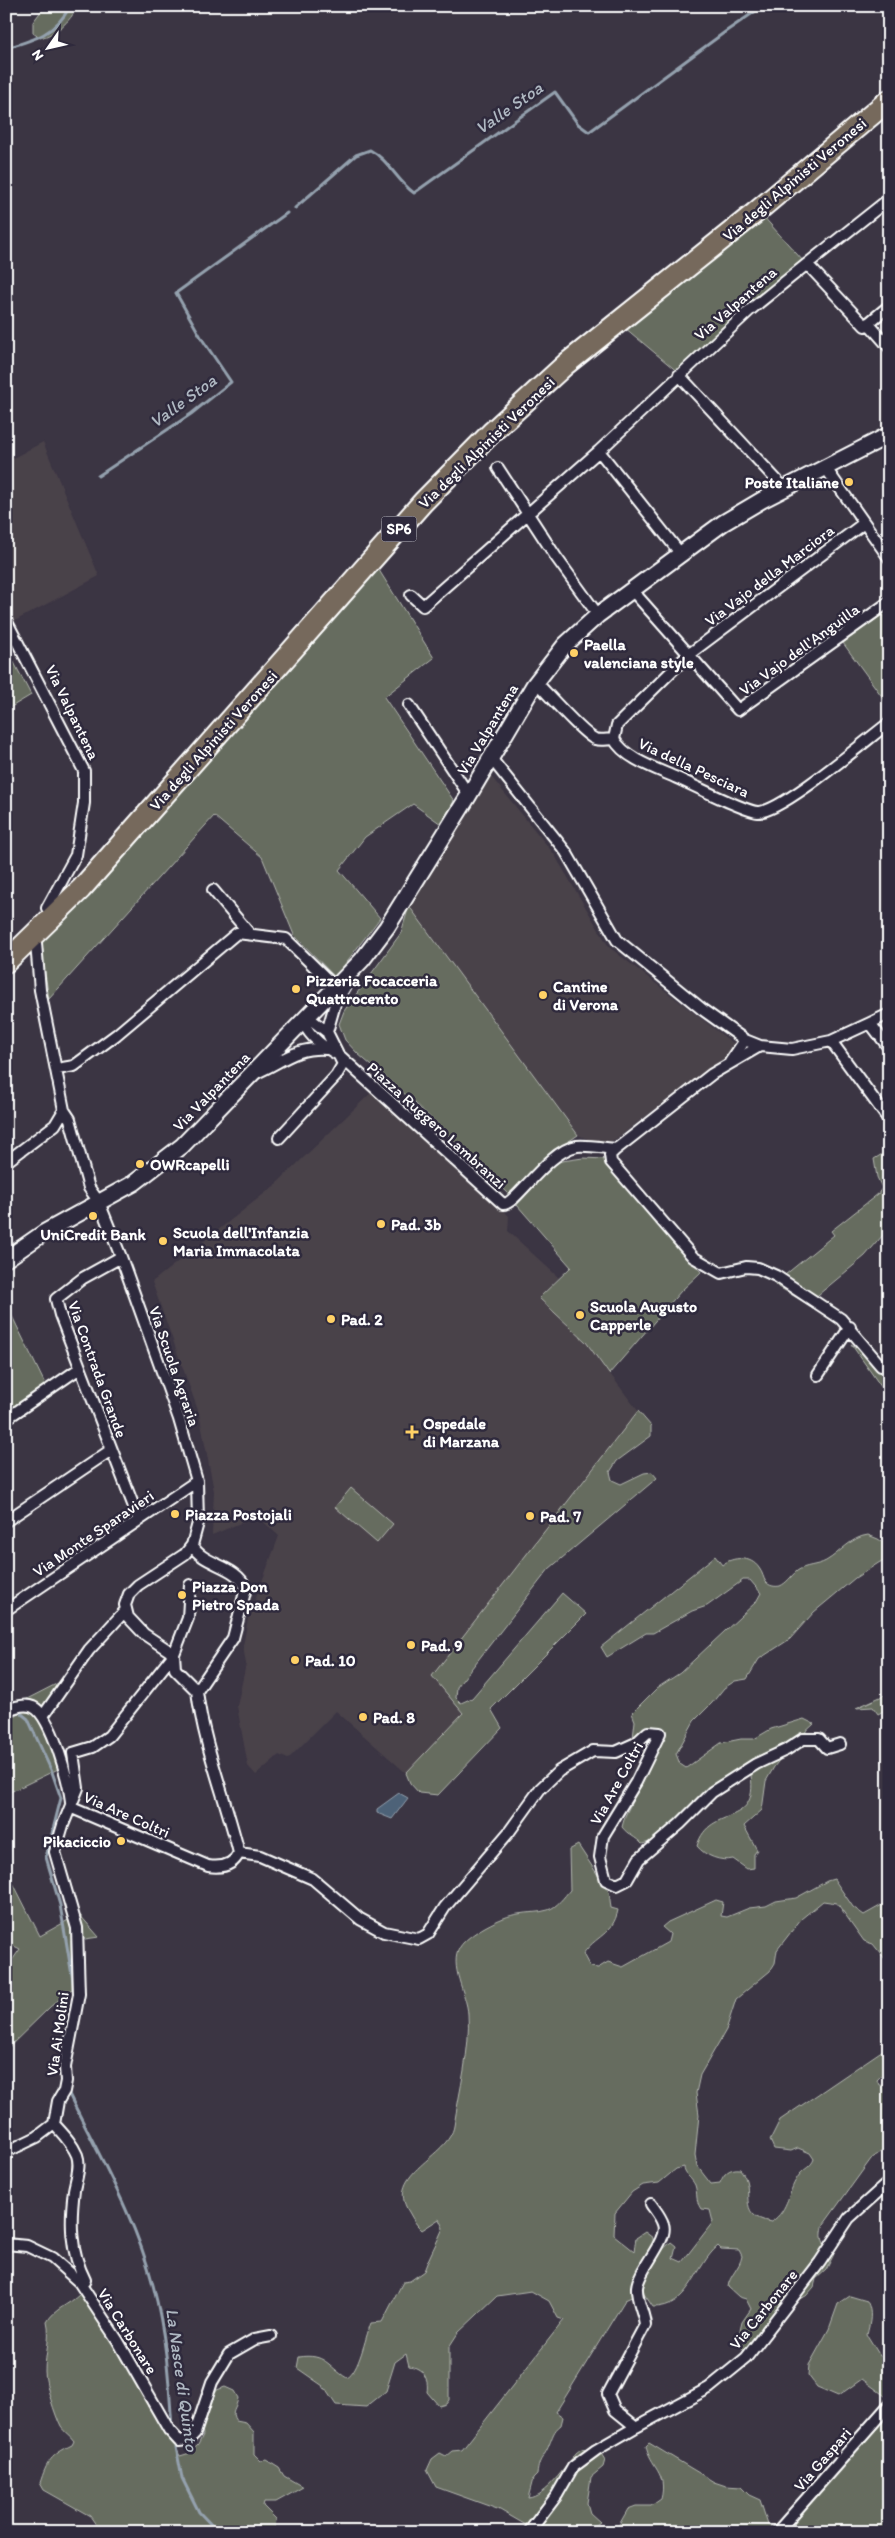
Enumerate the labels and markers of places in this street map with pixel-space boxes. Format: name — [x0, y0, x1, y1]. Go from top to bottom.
place label: Poste Italiane — [745, 473, 839, 492]
marker: Poste Italiane — [843, 476, 855, 488]
place label: Paella valenciana style — [584, 635, 694, 673]
marker: Paella valenciana style — [568, 647, 580, 659]
place label: Pizzeria Focacceria Quattrocento — [306, 971, 438, 1008]
place label: Cantine di Verona — [553, 977, 619, 1014]
marker: Pizzeria Focacceria Quattrocento — [290, 983, 302, 995]
marker: Cantine di Verona — [537, 989, 549, 1001]
place label: OWRcapelli — [150, 1155, 230, 1175]
marker: OWRcapelli — [134, 1158, 146, 1170]
marker: UniCredit Bank — [87, 1210, 99, 1222]
place label: Pad. 3b — [391, 1215, 441, 1234]
marker: Pad. 3b — [375, 1218, 387, 1230]
place label: Scuola dell'Infanzia Maria Immacolata — [173, 1223, 309, 1260]
place label: UniCredit Bank — [40, 1225, 146, 1244]
marker: Scuola dell'Infanzia Maria Immacolata — [157, 1235, 169, 1247]
place label: Scuola Augusto Capperle — [590, 1297, 697, 1335]
marker: Scuola Augusto Capperle — [574, 1309, 586, 1321]
place label: Pad. 2 — [341, 1310, 383, 1329]
marker: Pad. 2 — [325, 1313, 337, 1325]
place label: Ospedale di Marzana — [423, 1414, 500, 1451]
marker: Ospedale di Marzana — [405, 1425, 419, 1439]
place label: Piazza Postojali — [185, 1505, 292, 1525]
place label: Pad. 7 — [540, 1507, 581, 1526]
marker: Piazza Postojali — [169, 1508, 181, 1520]
marker: Pad. 7 — [524, 1510, 536, 1522]
place label: Piazza Don Pietro Spada — [192, 1577, 279, 1615]
marker: Piazza Don Pietro Spada — [176, 1589, 188, 1601]
place label: Pad. 9 — [421, 1636, 463, 1655]
marker: Pad. 9 — [405, 1639, 417, 1651]
place label: Pad. 10 — [305, 1651, 356, 1670]
marker: Pad. 10 — [289, 1654, 301, 1666]
place label: Pad. 8 — [373, 1708, 415, 1727]
marker: Pad. 8 — [357, 1711, 369, 1723]
place label: Pikaciccio — [43, 1832, 111, 1851]
marker: Pikaciccio — [115, 1835, 127, 1847]

